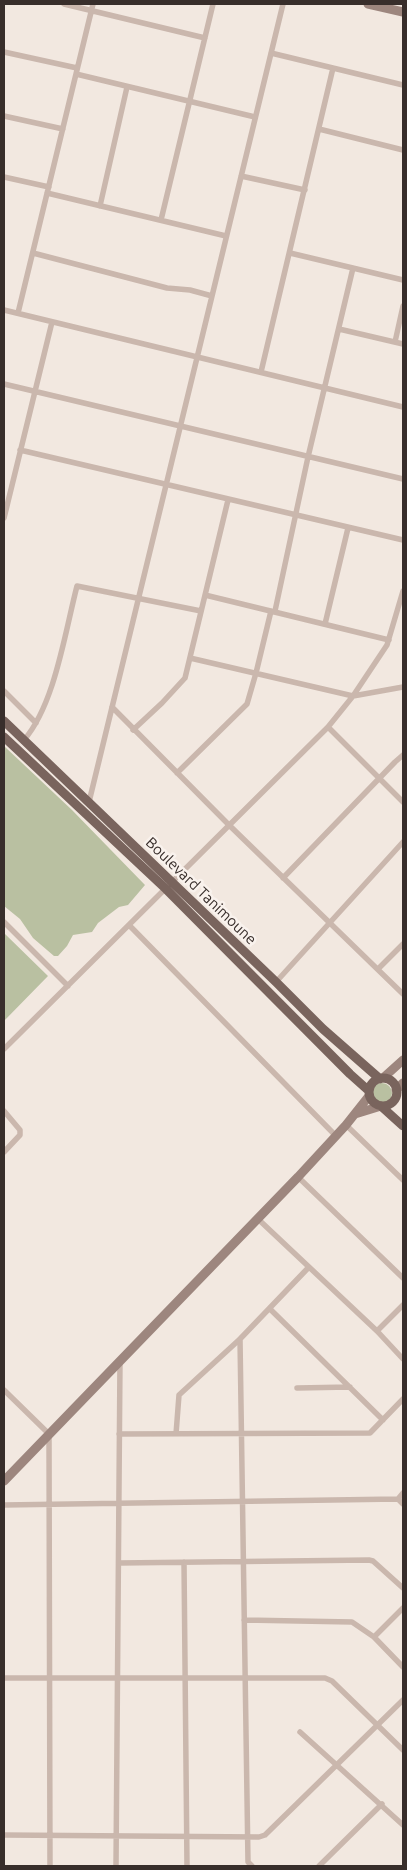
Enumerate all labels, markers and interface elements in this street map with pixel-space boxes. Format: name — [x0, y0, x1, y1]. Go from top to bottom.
street label: Boulevard Tanimoune — [142, 834, 260, 948]

